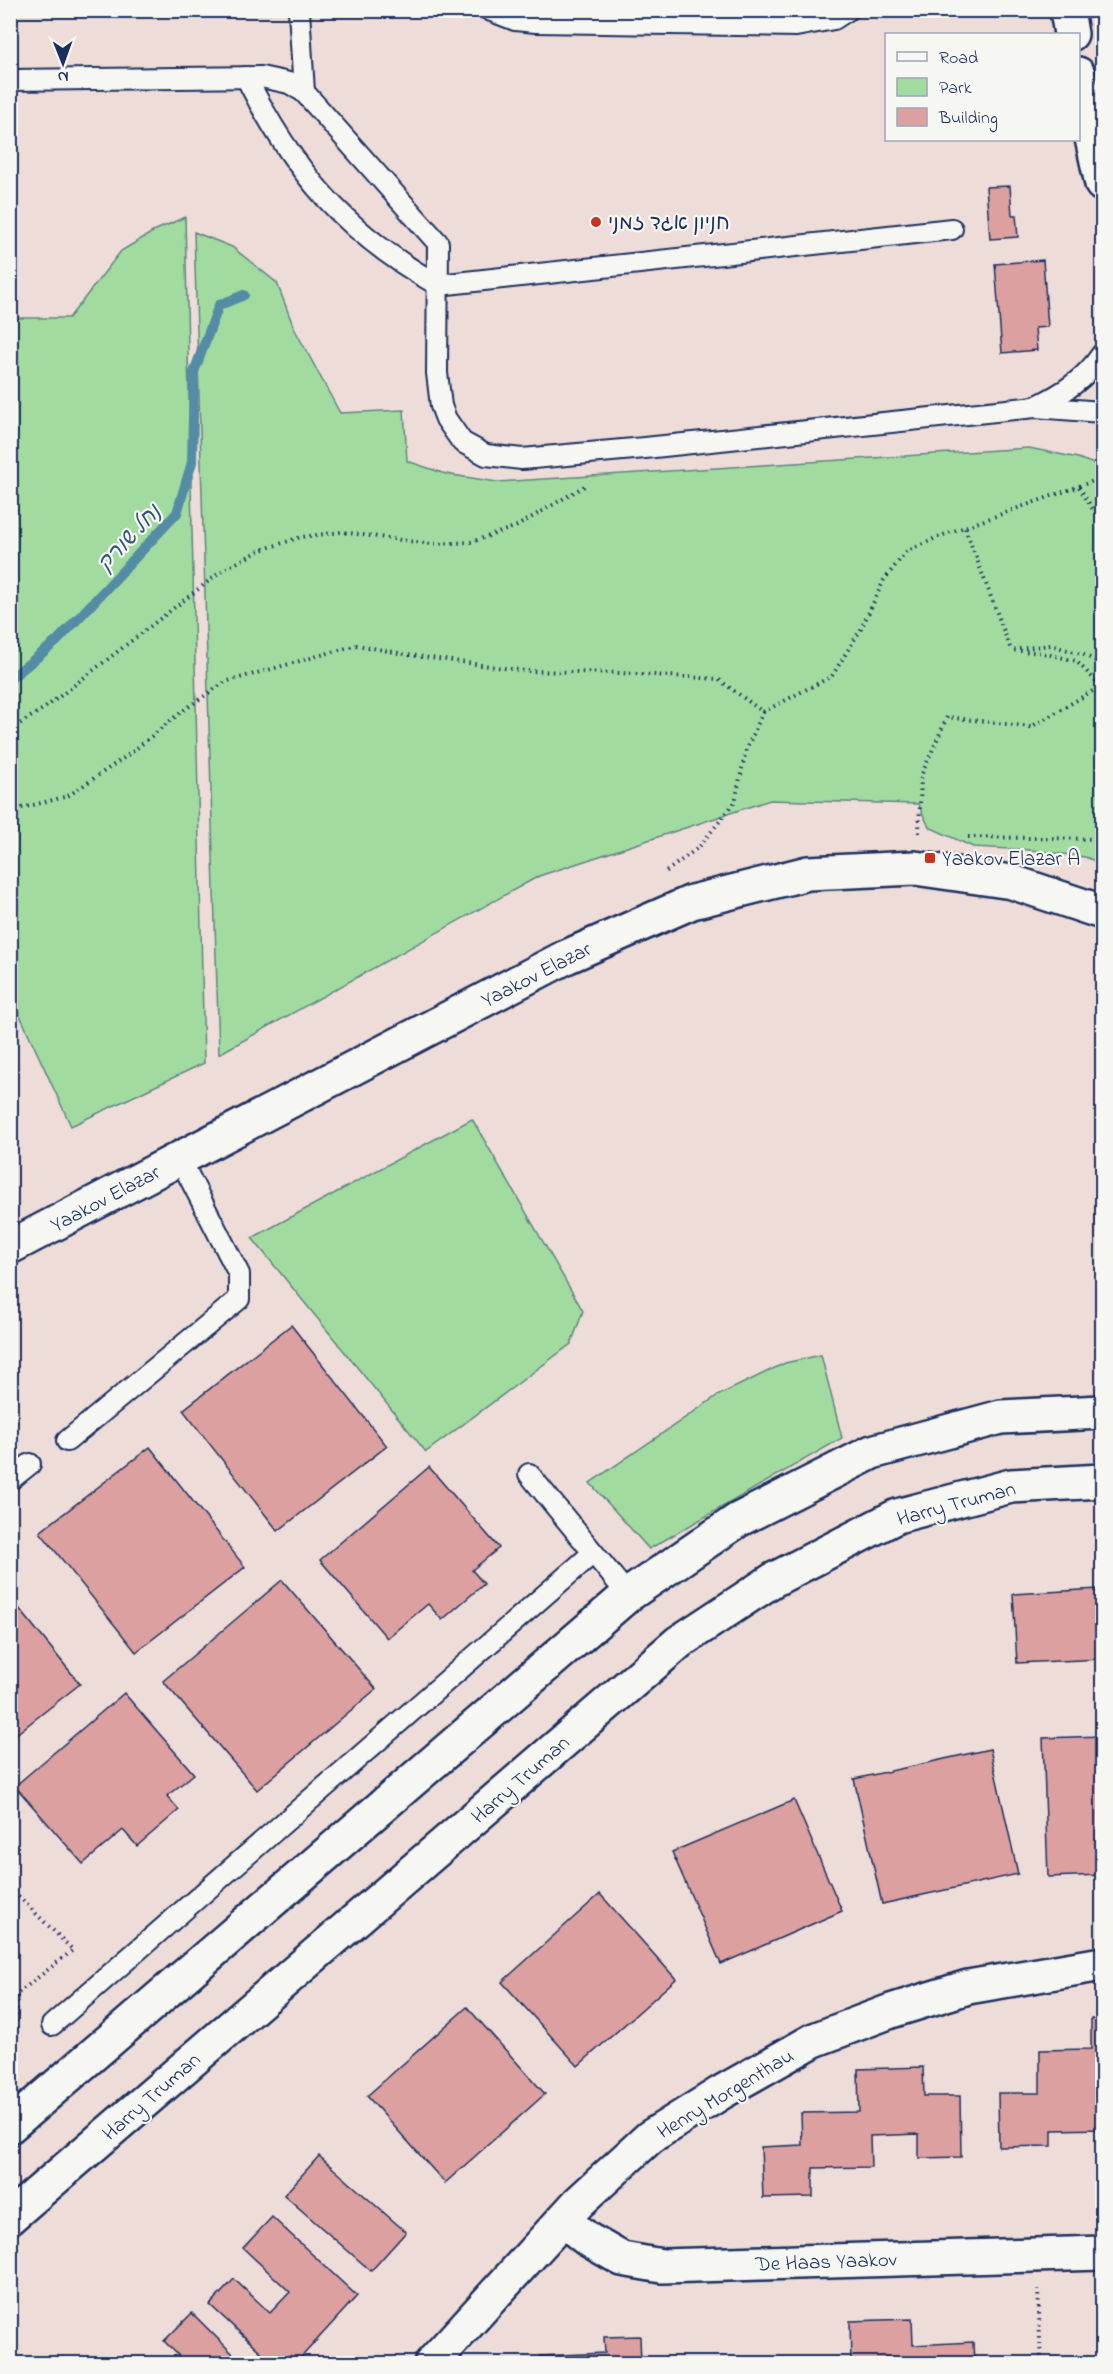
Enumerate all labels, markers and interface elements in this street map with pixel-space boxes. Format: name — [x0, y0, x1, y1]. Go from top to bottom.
north arrow — [33, 33, 93, 93]
legend — [885, 33, 1080, 141]
text: Road — [939, 46, 978, 72]
text: N — [57, 64, 69, 88]
text: Park — [939, 76, 972, 102]
text: Building — [938, 106, 998, 133]
place label: חניון אגד זמני — [608, 209, 730, 239]
marker: חניון אגד זמני — [589, 215, 603, 229]
water label: נחל שורק — [91, 497, 171, 580]
place label: Yaakov Elazar A — [942, 845, 1080, 875]
marker: Yaakov Elazar A — [923, 851, 937, 865]
street label: Yaakov Elazar — [477, 935, 598, 1016]
street label: Yaakov Elazar — [46, 1158, 166, 1241]
street label: Harry Truman — [894, 1475, 1020, 1537]
street label: Harry Truman — [465, 1729, 578, 1833]
street label: Henry Morgenthau — [652, 2042, 801, 2149]
street label: Harry Truman — [96, 2046, 209, 2150]
street label: De Haas Yaakov — [754, 2246, 898, 2280]

